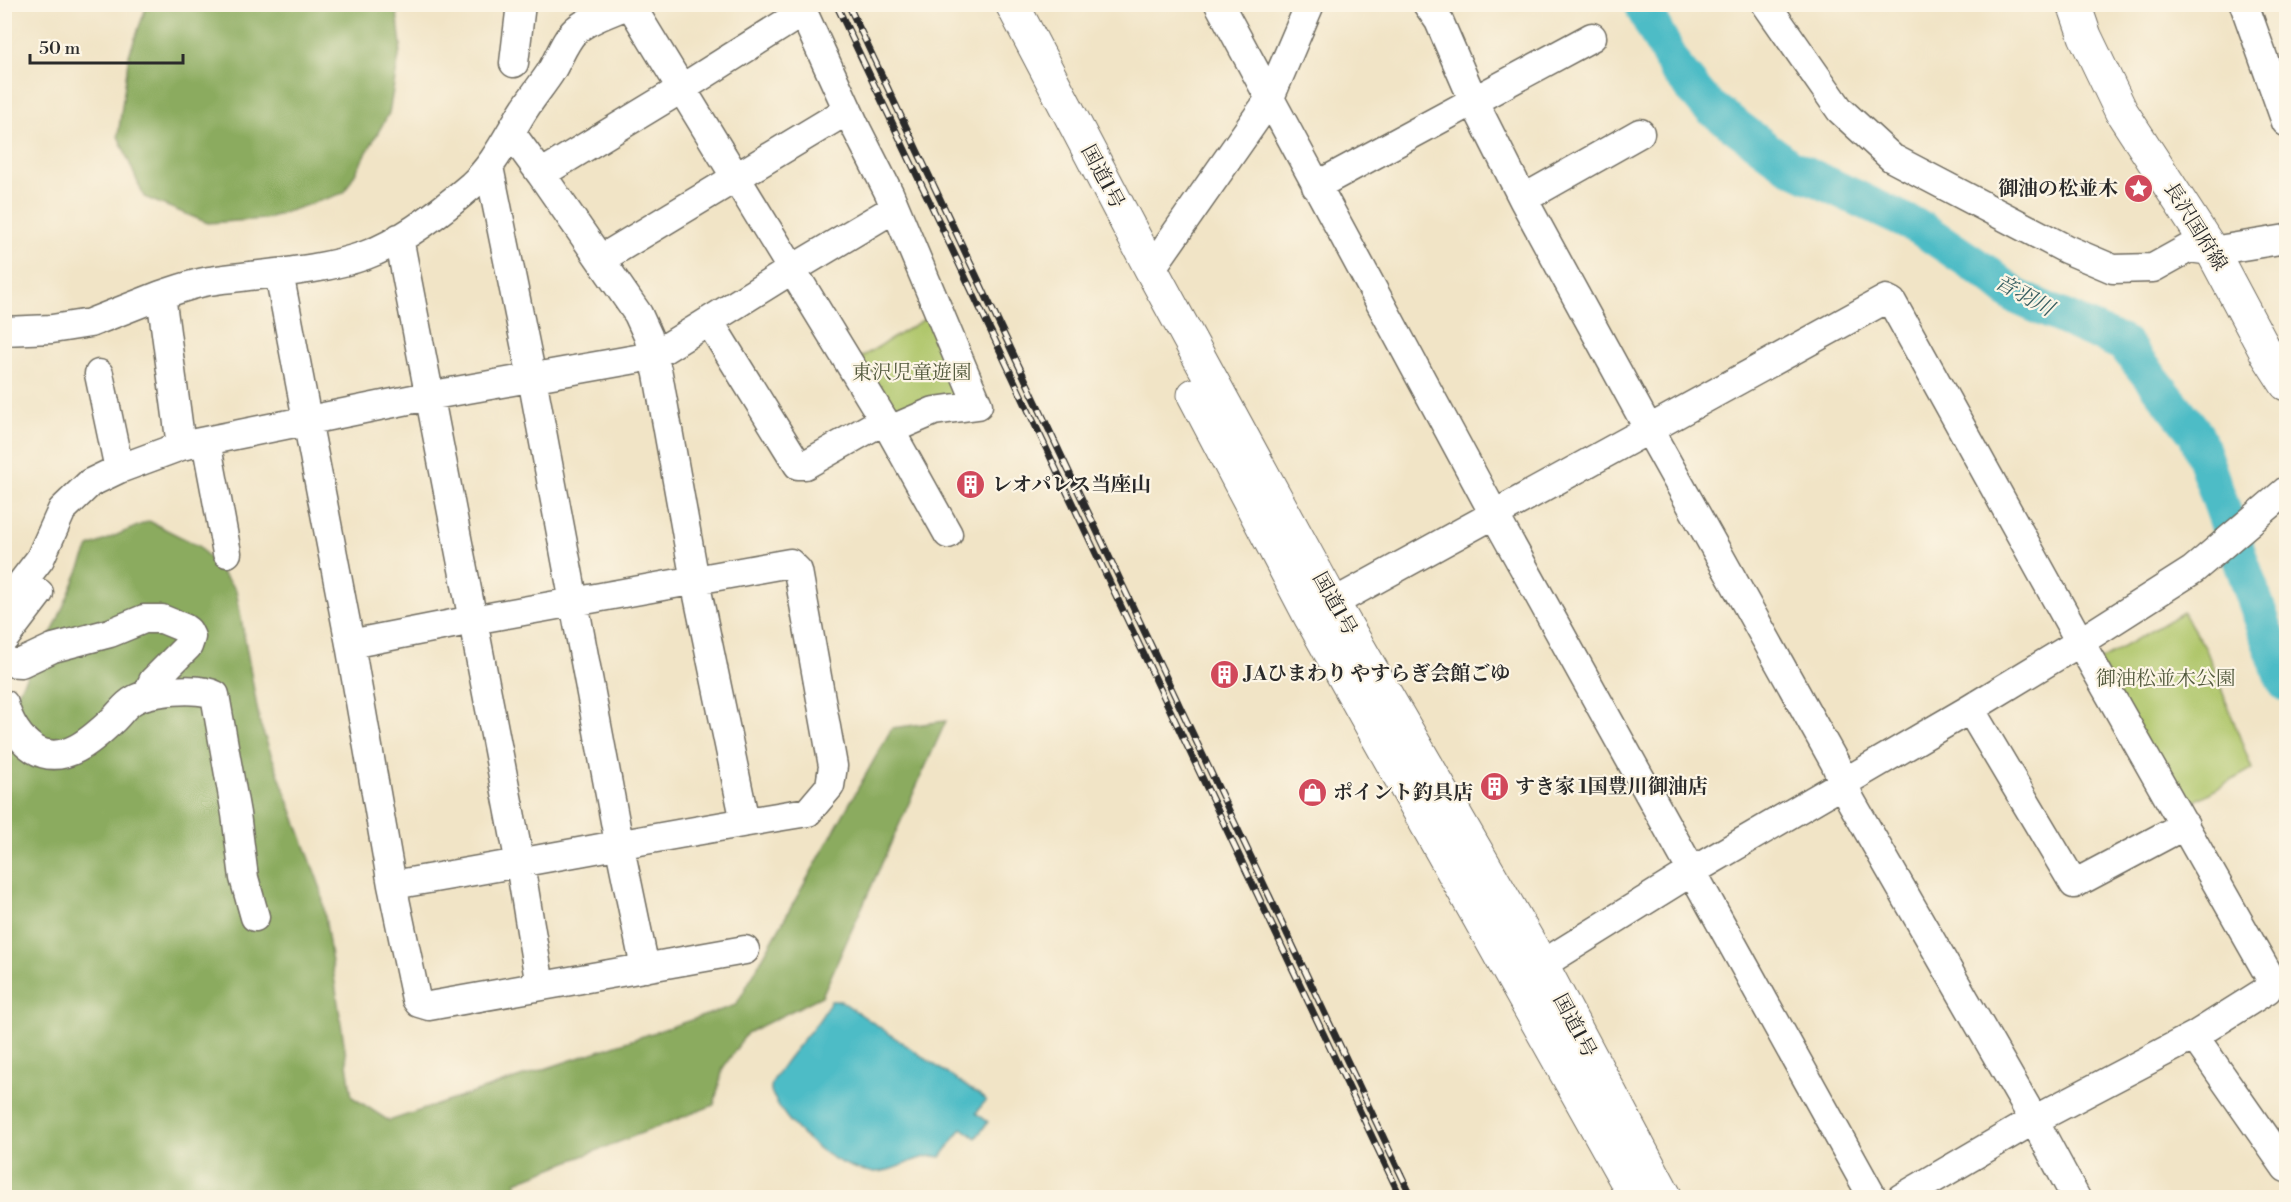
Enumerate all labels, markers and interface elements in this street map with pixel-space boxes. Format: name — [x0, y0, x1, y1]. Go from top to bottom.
scale bar — [30, 27, 183, 65]
text: 50 m — [39, 37, 81, 60]
street label: 国道1号 — [1075, 141, 1129, 213]
place icon: 御油の松並木 — [2123, 173, 2155, 205]
place label: 御油の松並木 — [1998, 177, 2118, 202]
street label: 長沢国府線 — [2158, 178, 2232, 276]
water label: 音羽川 — [1990, 269, 2060, 324]
park label: 東沢児童遊園 — [852, 361, 972, 386]
building icon: レオパレス当座山 — [955, 469, 987, 501]
place label: レオパレス当座山 — [992, 473, 1151, 498]
street label: 国道1号 — [1306, 568, 1362, 640]
building icon: JAひまわり やすらぎ会館ごゆ — [1208, 658, 1240, 690]
place label: JAひまわり やすらぎ会館ごゆ — [1242, 662, 1510, 687]
park label: 御油松並木公園 — [2096, 667, 2236, 692]
building icon: すき家 1国豊川御油店 — [1478, 771, 1510, 803]
place label: すき家 1国豊川御油店 — [1515, 775, 1708, 800]
shop icon: ポイント釣具店 — [1296, 777, 1328, 809]
place label: ポイント釣具店 — [1333, 781, 1473, 806]
street label: 国道1号 — [1547, 990, 1601, 1062]

